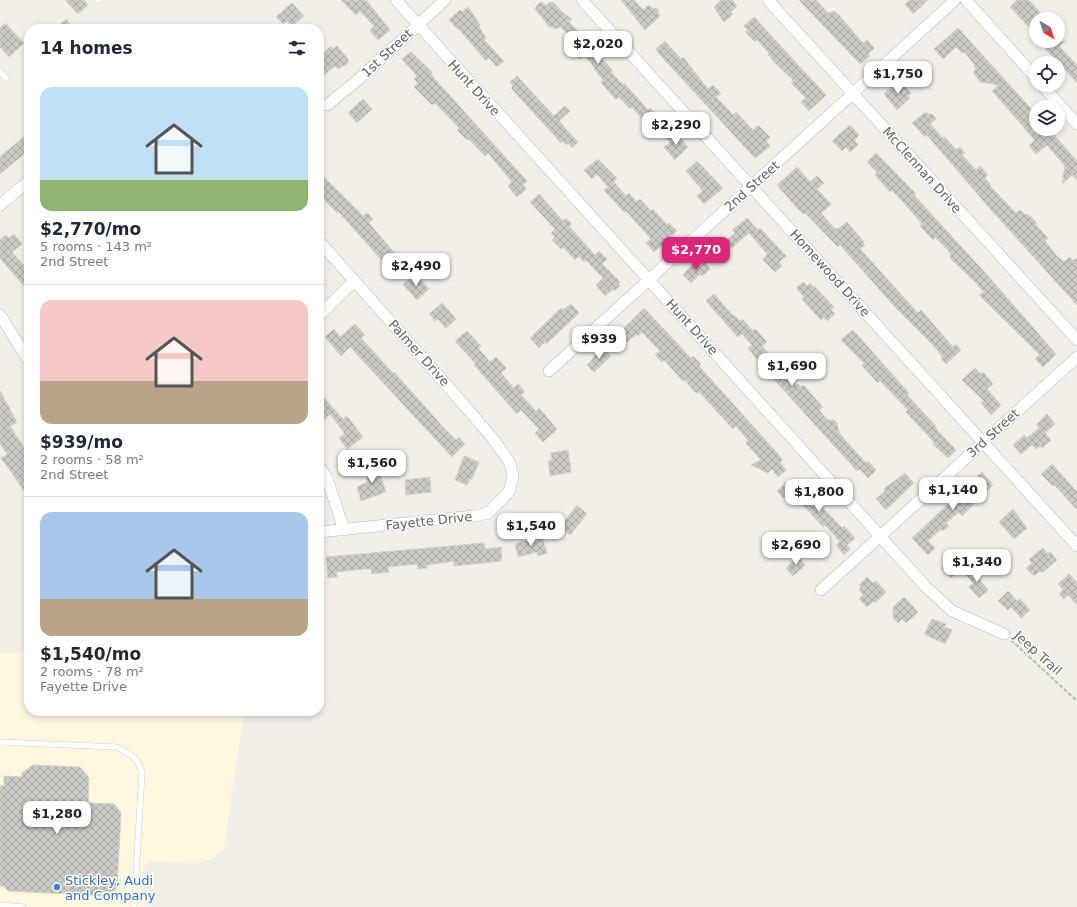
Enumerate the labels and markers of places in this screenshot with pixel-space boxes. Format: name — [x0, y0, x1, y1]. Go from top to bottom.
pin: $2,020 — [565, 31, 631, 65]
pin: $1,750 — [865, 61, 931, 95]
pin: $2,290 — [643, 112, 709, 146]
pin: $2,770 — [663, 237, 729, 271]
pin: $2,490 — [383, 253, 449, 287]
pin: $939 — [575, 326, 623, 360]
pin: $1,690 — [759, 353, 825, 387]
pin: $1,560 — [339, 450, 405, 484]
pin: $1,140 — [920, 477, 986, 511]
pin: $1,800 — [786, 479, 852, 513]
pin: $1,540 — [498, 513, 564, 547]
pin: $2,690 — [763, 532, 829, 566]
pin: $1,340 — [944, 549, 1010, 583]
pin: $1,280 — [24, 801, 90, 835]
place label: Stickley, Audi and Company — [65, 873, 156, 903]
marker: Stickley, Audi and Company — [52, 882, 62, 892]

